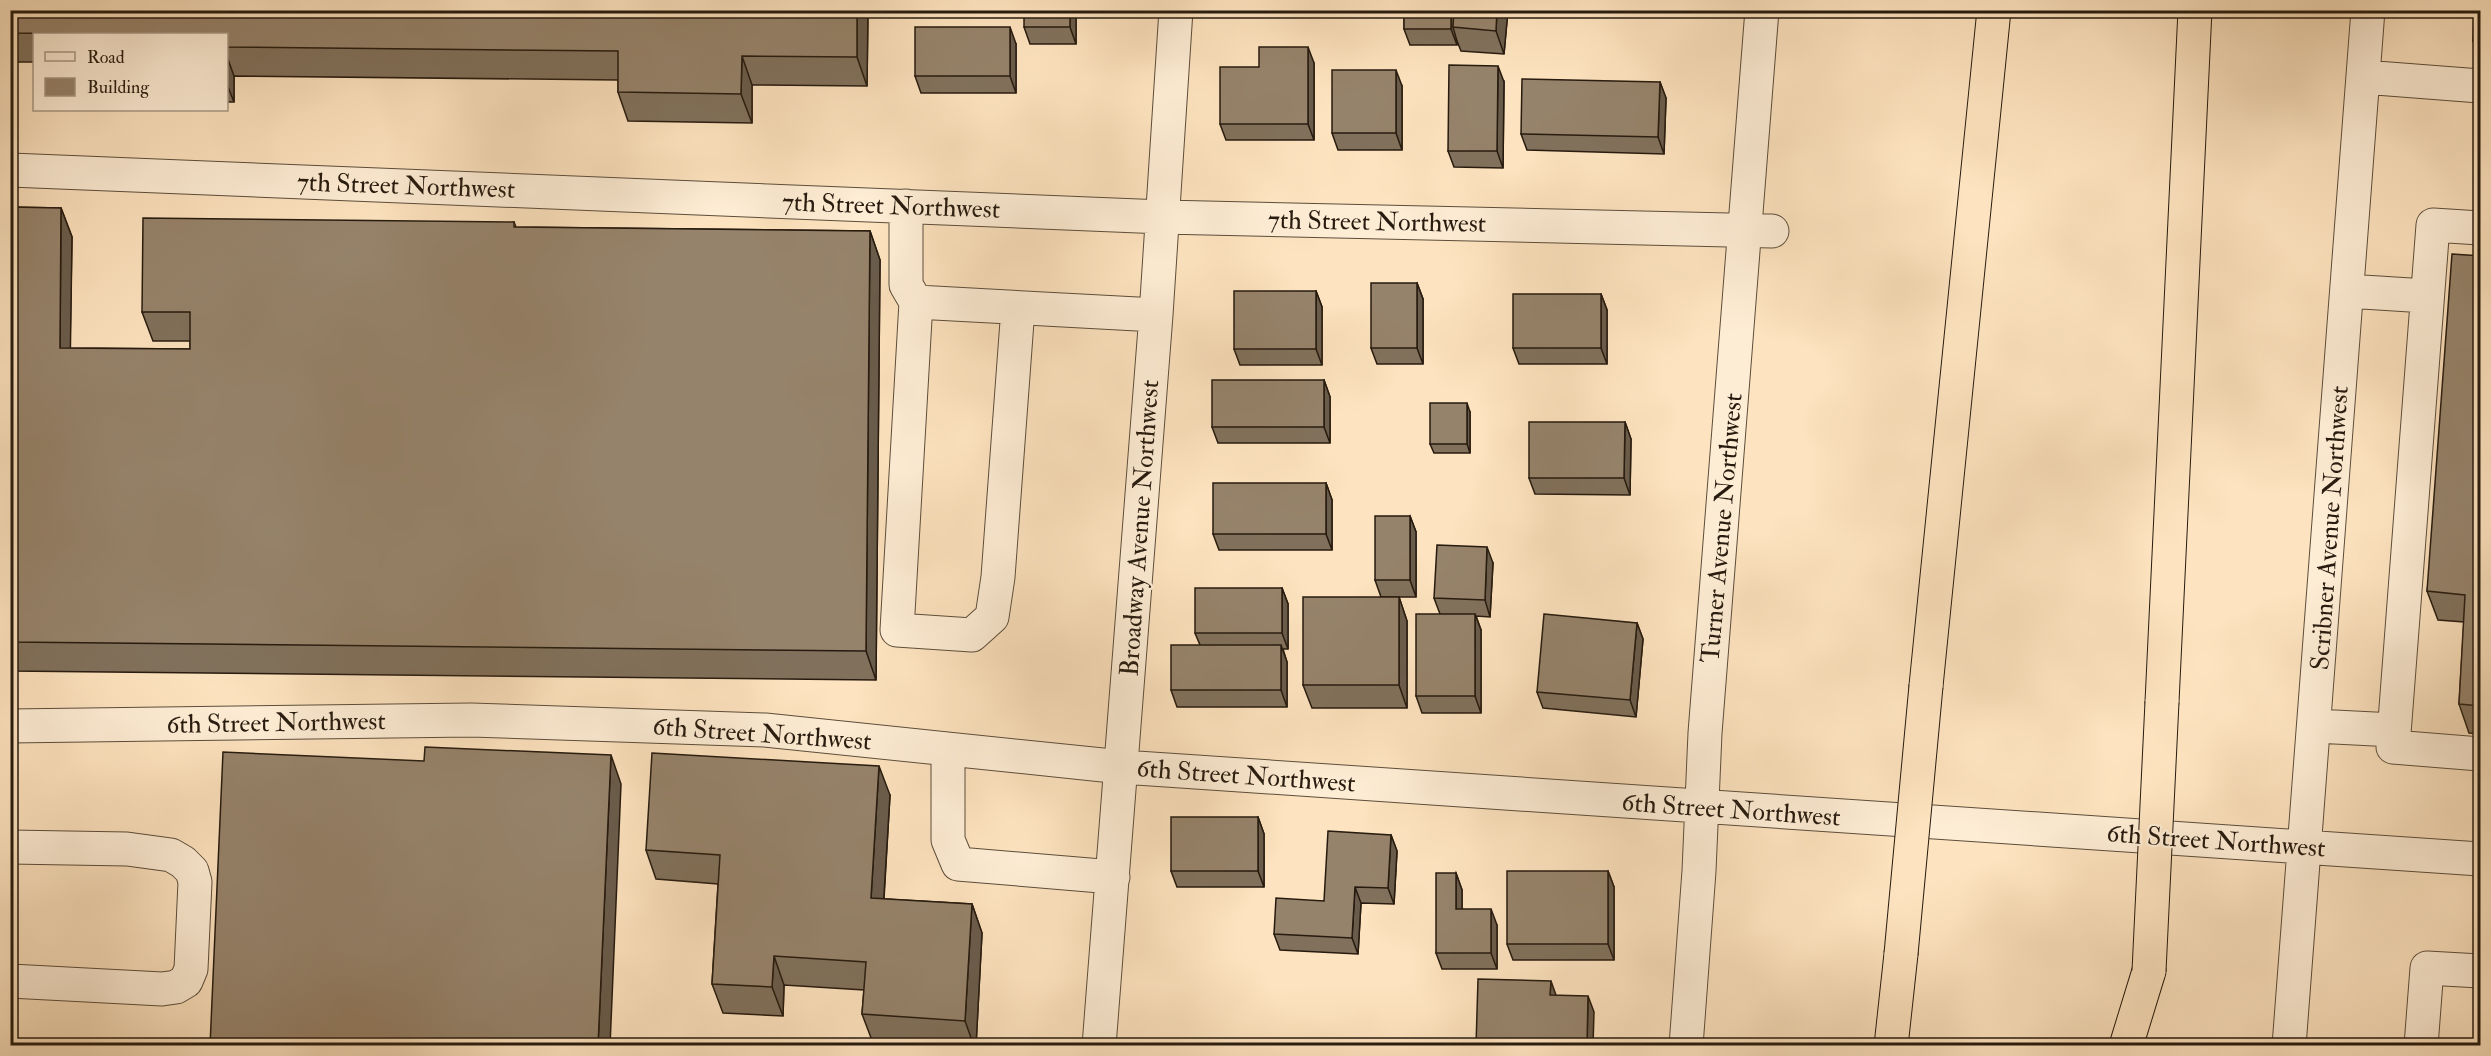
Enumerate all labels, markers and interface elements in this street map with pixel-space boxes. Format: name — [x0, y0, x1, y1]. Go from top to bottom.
legend — [33, 33, 228, 111]
text: Road — [87, 46, 125, 69]
text: Building — [87, 76, 150, 99]
street label: 7th Street Northwest — [296, 166, 516, 206]
street label: 7th Street Northwest — [781, 186, 1001, 226]
street label: 7th Street Northwest — [1268, 204, 1486, 240]
street label: Broadway Avenue Northwest — [1114, 379, 1166, 677]
street label: Scribner Avenue Northwest — [2304, 385, 2356, 671]
street label: Turner Avenue Northwest — [1694, 392, 1750, 664]
street label: 6th Street Northwest — [166, 705, 386, 741]
street label: 6th Street Northwest — [651, 710, 873, 758]
street label: 6th Street Northwest — [1135, 752, 1357, 800]
street label: 6th Street Northwest — [1620, 786, 1842, 834]
street label: 6th Street Northwest — [2105, 817, 2327, 865]

